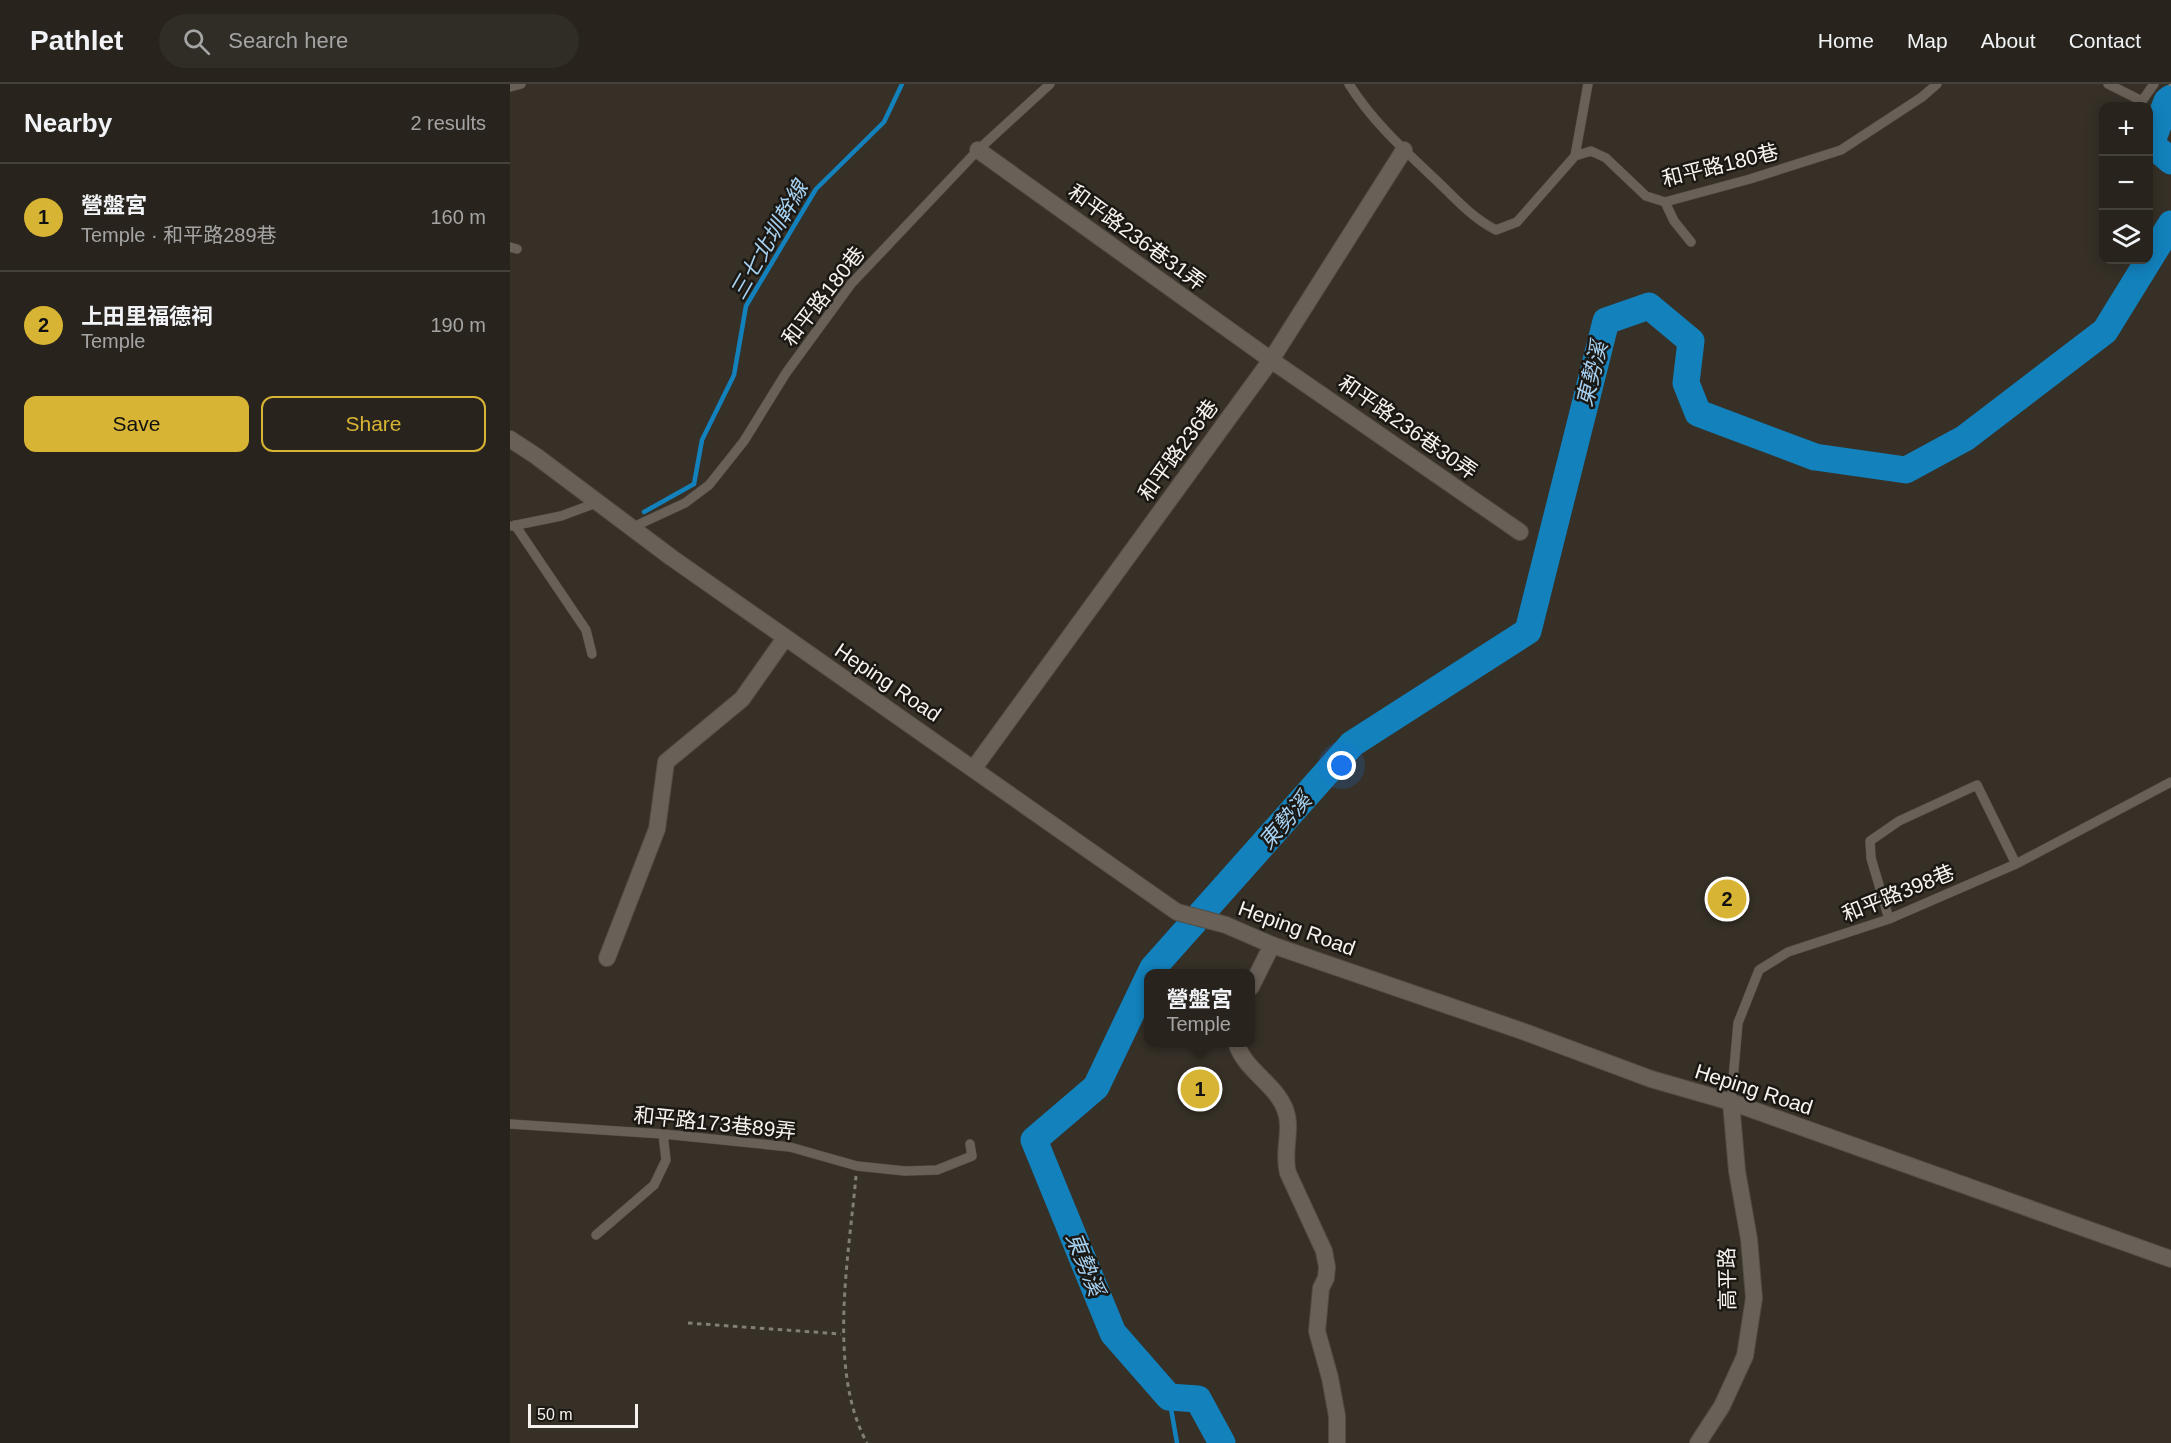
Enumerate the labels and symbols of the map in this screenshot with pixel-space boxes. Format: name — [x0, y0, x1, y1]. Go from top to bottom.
street label: 和平路180巷 — [1659, 139, 1781, 191]
water label: 三七北圳幹線 — [725, 174, 814, 303]
street label: 和平路236巷31弄 — [1064, 180, 1210, 294]
street label: 和平路180巷 — [777, 242, 869, 350]
water label: 東勢溪 — [1572, 336, 1613, 409]
street label: 和平路236巷30弄 — [1334, 371, 1482, 483]
street label: 和平路236巷 — [1134, 395, 1222, 505]
street label: Heping Road — [831, 638, 945, 726]
your location — [1327, 751, 1356, 780]
water label: 東勢溪 — [1254, 786, 1318, 854]
street label: 和平路398巷 — [1839, 860, 1957, 926]
pin: 2 — [1708, 876, 1746, 922]
street label: Heping Road — [1235, 896, 1359, 960]
street label: Heping Road — [1692, 1059, 1816, 1119]
pin: 1 — [1180, 1066, 1220, 1112]
street label: 和平路173巷89弄 — [633, 1103, 797, 1143]
water label: 東勢溪 — [1061, 1229, 1110, 1302]
street label: 高平路 — [1715, 1247, 1739, 1311]
scale bar — [528, 1401, 638, 1428]

